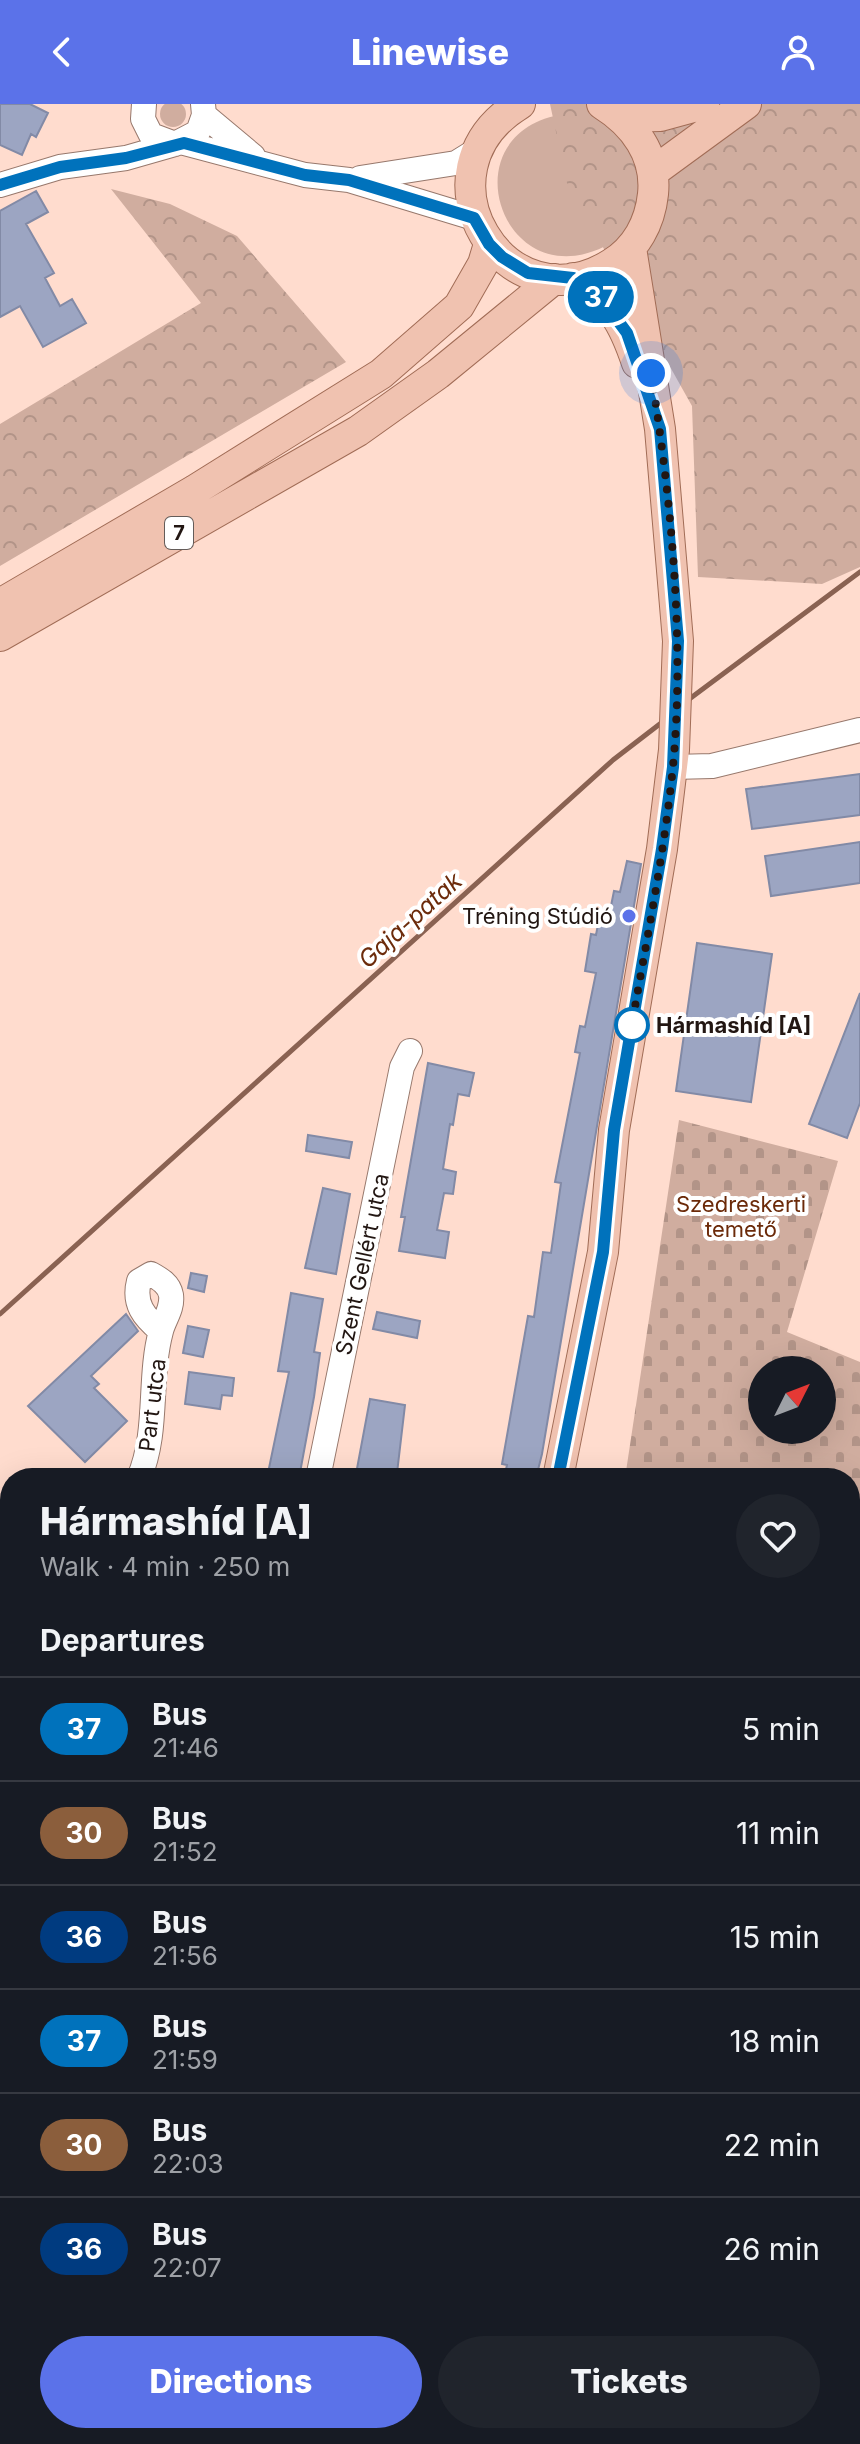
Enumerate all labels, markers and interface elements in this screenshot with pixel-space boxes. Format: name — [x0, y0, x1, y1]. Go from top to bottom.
icon: back — [40, 30, 84, 74]
text: Linewise — [351, 30, 509, 74]
icon: person — [776, 30, 820, 74]
line badge: 37 — [565, 271, 637, 323]
text: 37 — [584, 280, 618, 314]
your location — [631, 353, 671, 393]
road number: 7 — [165, 517, 193, 549]
water label: Gaja-patak — [352, 865, 468, 974]
place label: Tréning Stúdió — [462, 903, 613, 929]
marker: Tréning Stúdió — [620, 907, 638, 925]
marker: Hármashíd [A] — [615, 1008, 649, 1042]
place label: Hármashíd [A] — [656, 1012, 811, 1038]
street label: Szent Gellért utca — [330, 1171, 394, 1357]
park label: Szedreskerti temető — [676, 1191, 806, 1242]
north arrow — [748, 1356, 836, 1444]
map controls — [748, 1356, 836, 1444]
street label: Part utca — [133, 1357, 171, 1453]
button: heart — [736, 1494, 820, 1578]
text: Hármashíd [A] — [40, 1498, 312, 1544]
text: Walk · 4 min · 250 m — [40, 1551, 290, 1582]
text: Departures — [40, 1622, 205, 1658]
text: Bus — [152, 1696, 207, 1732]
text: 5 min — [742, 1711, 820, 1747]
text: 37 — [67, 1712, 101, 1746]
text: 21:46 — [152, 1732, 219, 1763]
text: Bus — [152, 1800, 207, 1836]
text: 11 min — [736, 1815, 820, 1851]
text: 30 — [66, 1816, 102, 1850]
text: 21:52 — [152, 1836, 218, 1867]
text: Bus — [152, 1904, 207, 1940]
text: 15 min — [730, 1919, 820, 1955]
text: 36 — [66, 1920, 102, 1954]
text: 21:56 — [152, 1940, 218, 1971]
text: Bus — [152, 2008, 207, 2044]
text: 18 min — [730, 2023, 820, 2059]
text: 37 — [67, 2024, 101, 2058]
text: 21:59 — [152, 2044, 218, 2075]
text: Bus — [152, 2112, 207, 2148]
text: 22 min — [724, 2127, 820, 2163]
text: 30 — [66, 2128, 102, 2162]
text: 22:03 — [152, 2148, 224, 2179]
text: Bus — [152, 2216, 207, 2252]
text: 26 min — [723, 2231, 820, 2267]
text: 36 — [66, 2232, 102, 2266]
text: 22:07 — [152, 2252, 222, 2283]
button: Directions — [40, 2336, 422, 2428]
button: Tickets — [438, 2336, 820, 2428]

